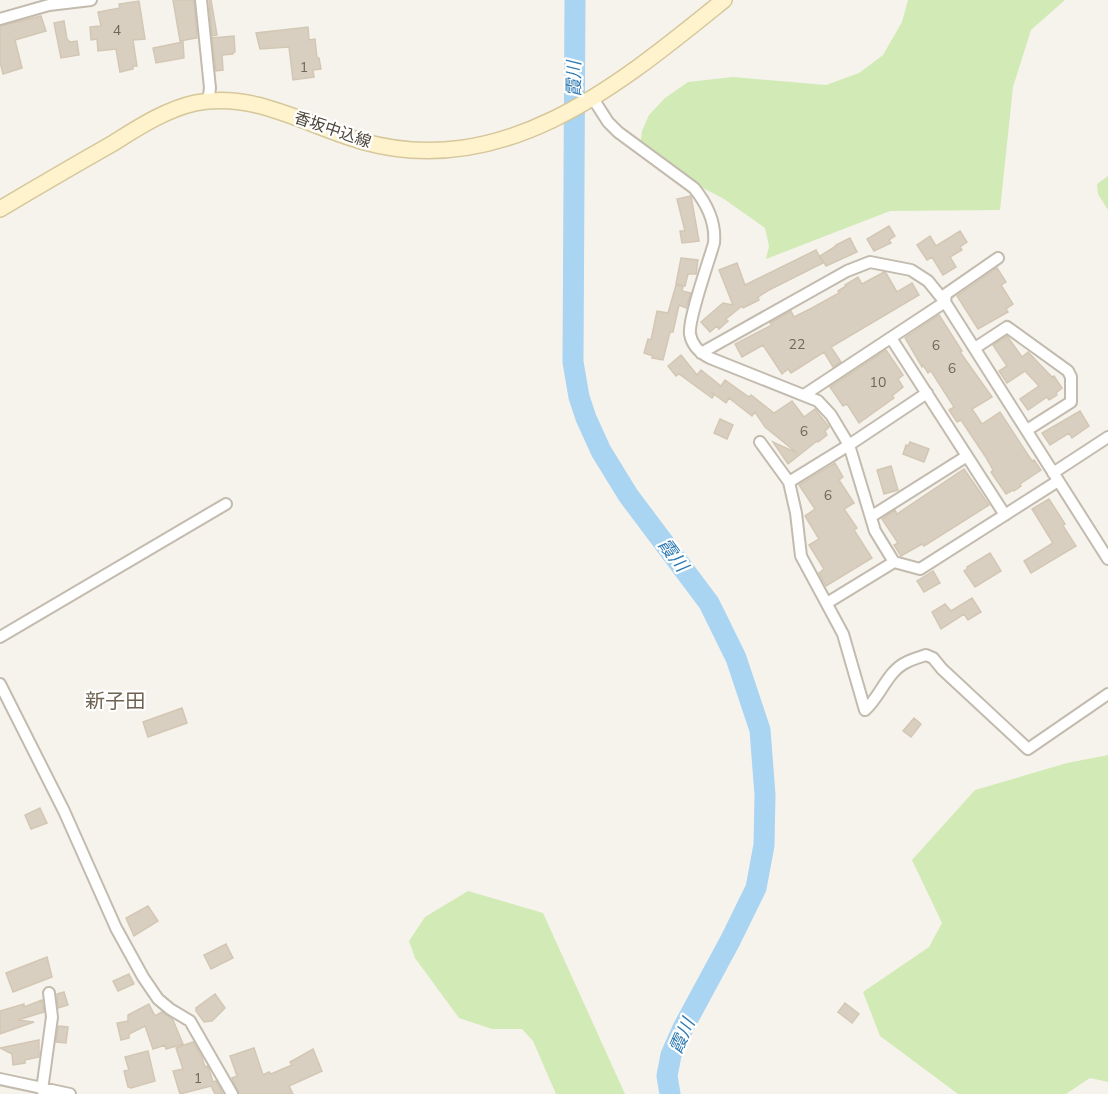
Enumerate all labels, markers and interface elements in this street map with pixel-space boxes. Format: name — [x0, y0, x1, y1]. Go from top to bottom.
house number: 4 — [113, 21, 121, 40]
house number: 1 — [300, 58, 308, 77]
water label: 霞川 — [562, 59, 586, 97]
street label: 香坂中込線 — [291, 107, 374, 153]
house number: 22 — [789, 335, 805, 354]
house number: 6 — [932, 336, 940, 355]
house number: 6 — [948, 359, 956, 378]
house number: 10 — [870, 373, 886, 392]
house number: 6 — [800, 422, 808, 441]
house number: 6 — [824, 486, 832, 505]
water label: 霞川 — [653, 533, 695, 578]
district label: 新子田 — [85, 688, 145, 715]
water label: 霞川 — [664, 1013, 701, 1057]
house number: 1 — [194, 1069, 202, 1088]

